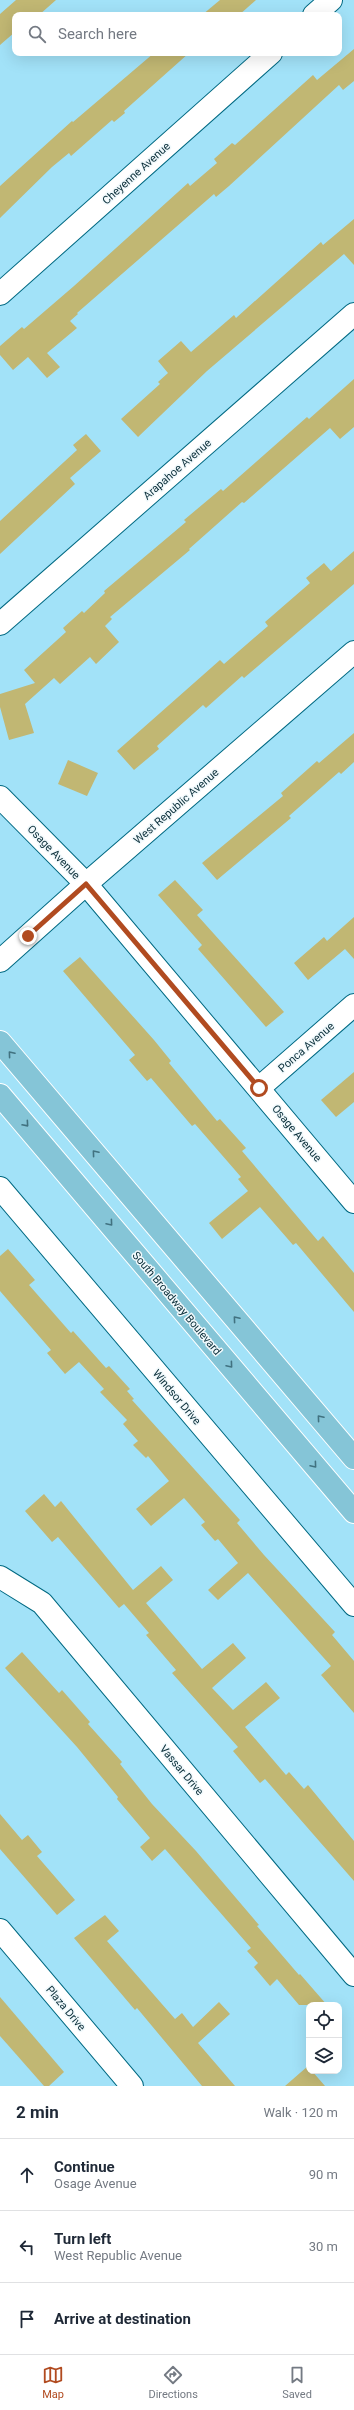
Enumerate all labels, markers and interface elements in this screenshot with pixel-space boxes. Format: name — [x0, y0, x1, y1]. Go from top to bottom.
search box — [12, 12, 342, 56]
icon: search — [26, 23, 48, 45]
text: Search here — [58, 25, 137, 43]
street label: Cheyenne Avenue — [100, 139, 173, 207]
street label: Arapahoe Avenue — [141, 436, 214, 502]
street label: West Republic Avenue — [131, 766, 222, 847]
street label: Osage Avenue — [25, 823, 83, 882]
route end — [19, 927, 37, 945]
street label: Ponca Avenue — [276, 1020, 337, 1075]
one-way arrow — [8, 1052, 15, 1059]
route start — [250, 1079, 268, 1097]
street label: Osage Avenue — [269, 1102, 324, 1164]
one-way arrow — [21, 1120, 28, 1127]
one-way arrow — [93, 1151, 100, 1158]
one-way arrow — [105, 1219, 112, 1226]
street label: South Broadway Boulevard — [130, 1249, 224, 1358]
one-way arrow — [233, 1316, 240, 1324]
one-way arrow — [225, 1361, 232, 1368]
street label: Windsor Drive — [150, 1367, 204, 1428]
one-way arrow — [317, 1415, 324, 1423]
one-way arrow — [309, 1460, 316, 1467]
street label: Vassar Drive — [157, 1743, 206, 1798]
street label: Plaza Drive — [43, 1983, 88, 2033]
map controls — [306, 2002, 342, 2074]
button: locate — [306, 2002, 342, 2038]
button: layers — [306, 2038, 342, 2074]
text: 2 min — [16, 2102, 59, 2122]
text: Walk · 120 m — [263, 2105, 338, 2120]
text: Continue — [54, 2158, 115, 2176]
icon: ahead — [16, 2164, 38, 2186]
text: 90 m — [309, 2167, 338, 2182]
text: Osage Avenue — [54, 2176, 137, 2191]
text: Turn left — [54, 2230, 111, 2248]
icon: left — [16, 2236, 38, 2258]
text: 30 m — [309, 2239, 338, 2254]
text: West Republic Avenue — [54, 2248, 182, 2263]
icon: arrive — [16, 2308, 38, 2330]
text: Arrive at destination — [54, 2310, 191, 2328]
tab: Map — [42, 2364, 64, 2401]
tab: Directions — [148, 2364, 198, 2401]
tab: Saved — [282, 2364, 312, 2401]

